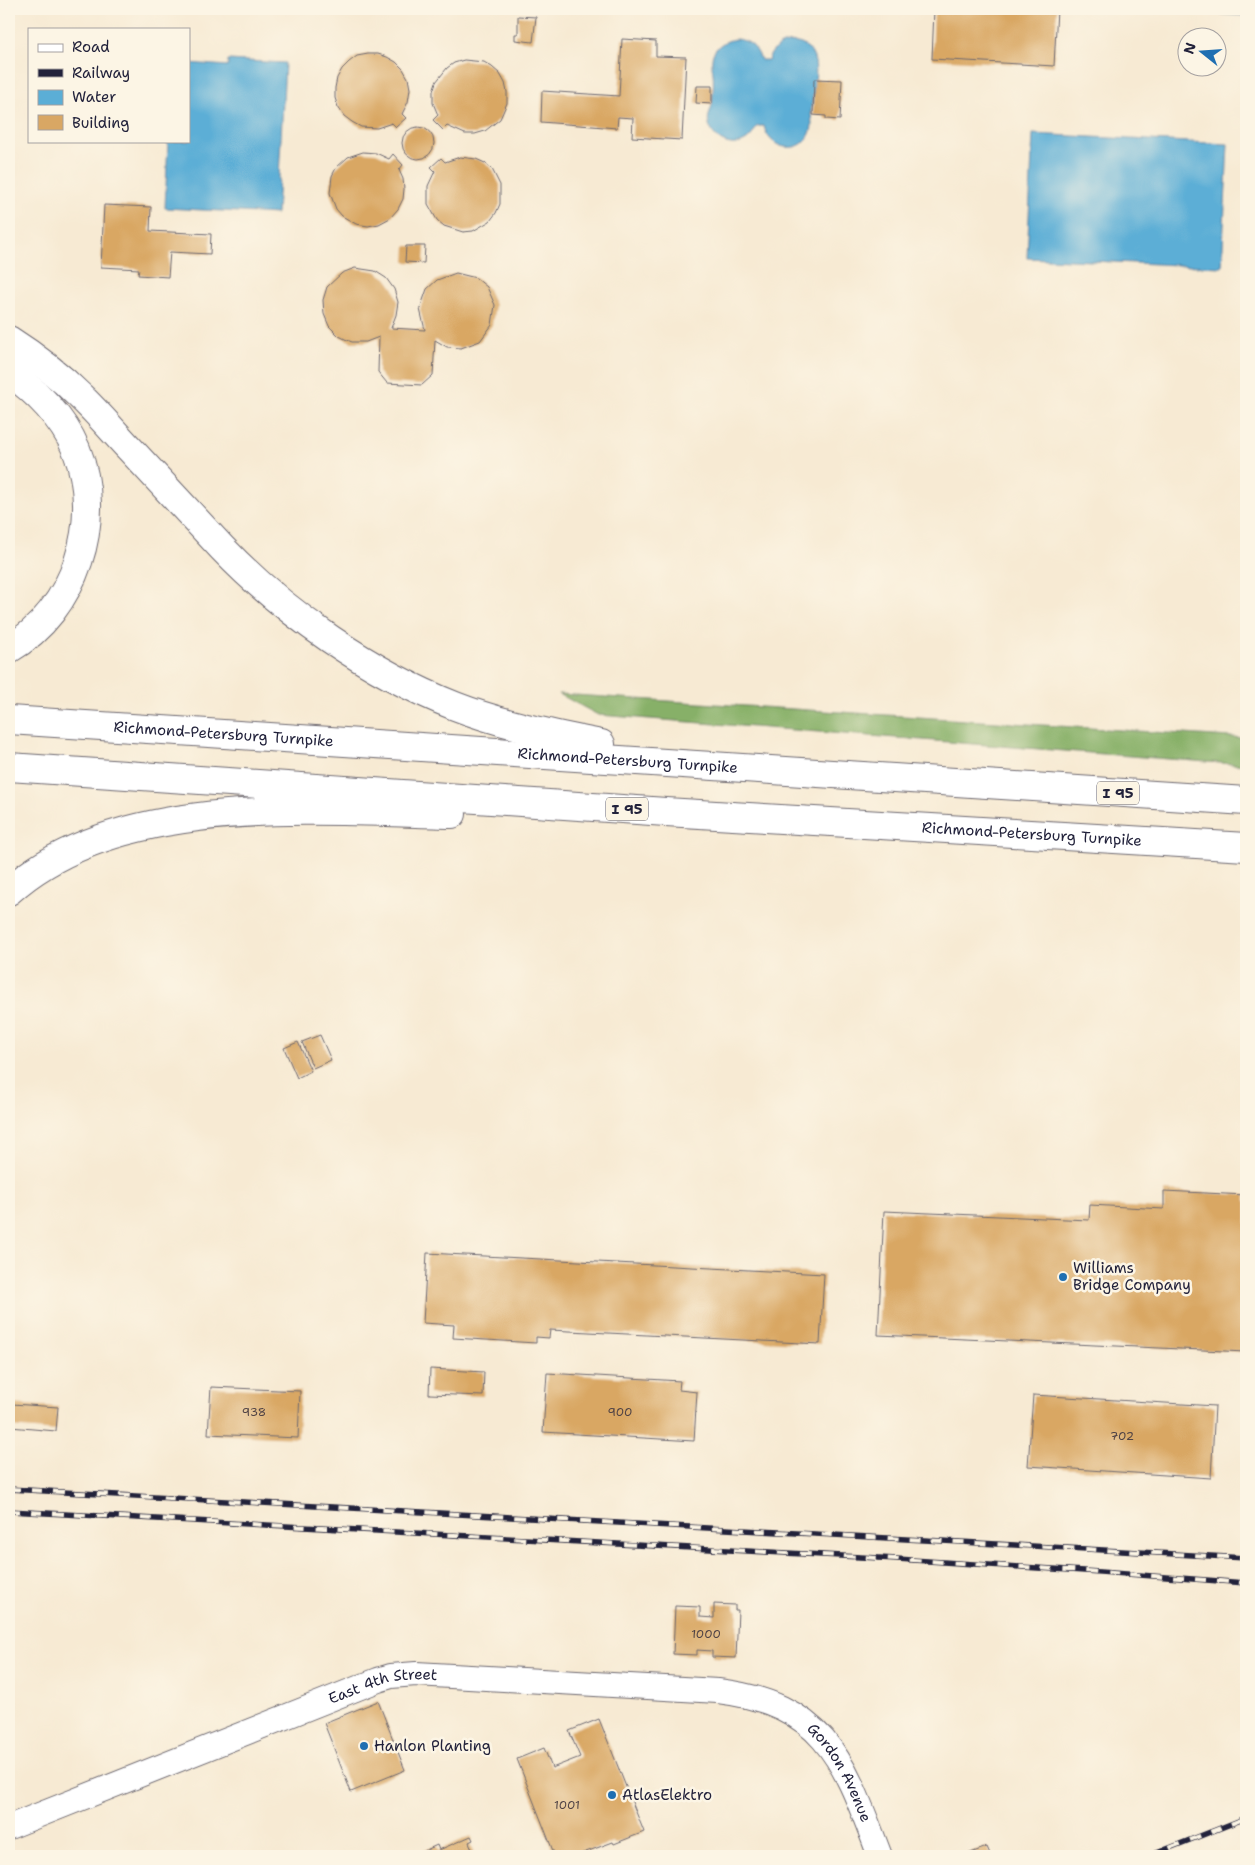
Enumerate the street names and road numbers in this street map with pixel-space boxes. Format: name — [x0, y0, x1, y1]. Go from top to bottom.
street label: Richmond-Petersburg Turnpike — [113, 717, 334, 751]
street label: Richmond-Petersburg Turnpike — [517, 743, 738, 778]
road number: I 95 — [1097, 781, 1139, 804]
road number: I 95 — [606, 798, 648, 821]
street label: Richmond-Petersburg Turnpike — [921, 817, 1142, 851]
street label: East 4th Street — [326, 1664, 438, 1709]
street label: Gordon Avenue — [803, 1719, 876, 1825]

